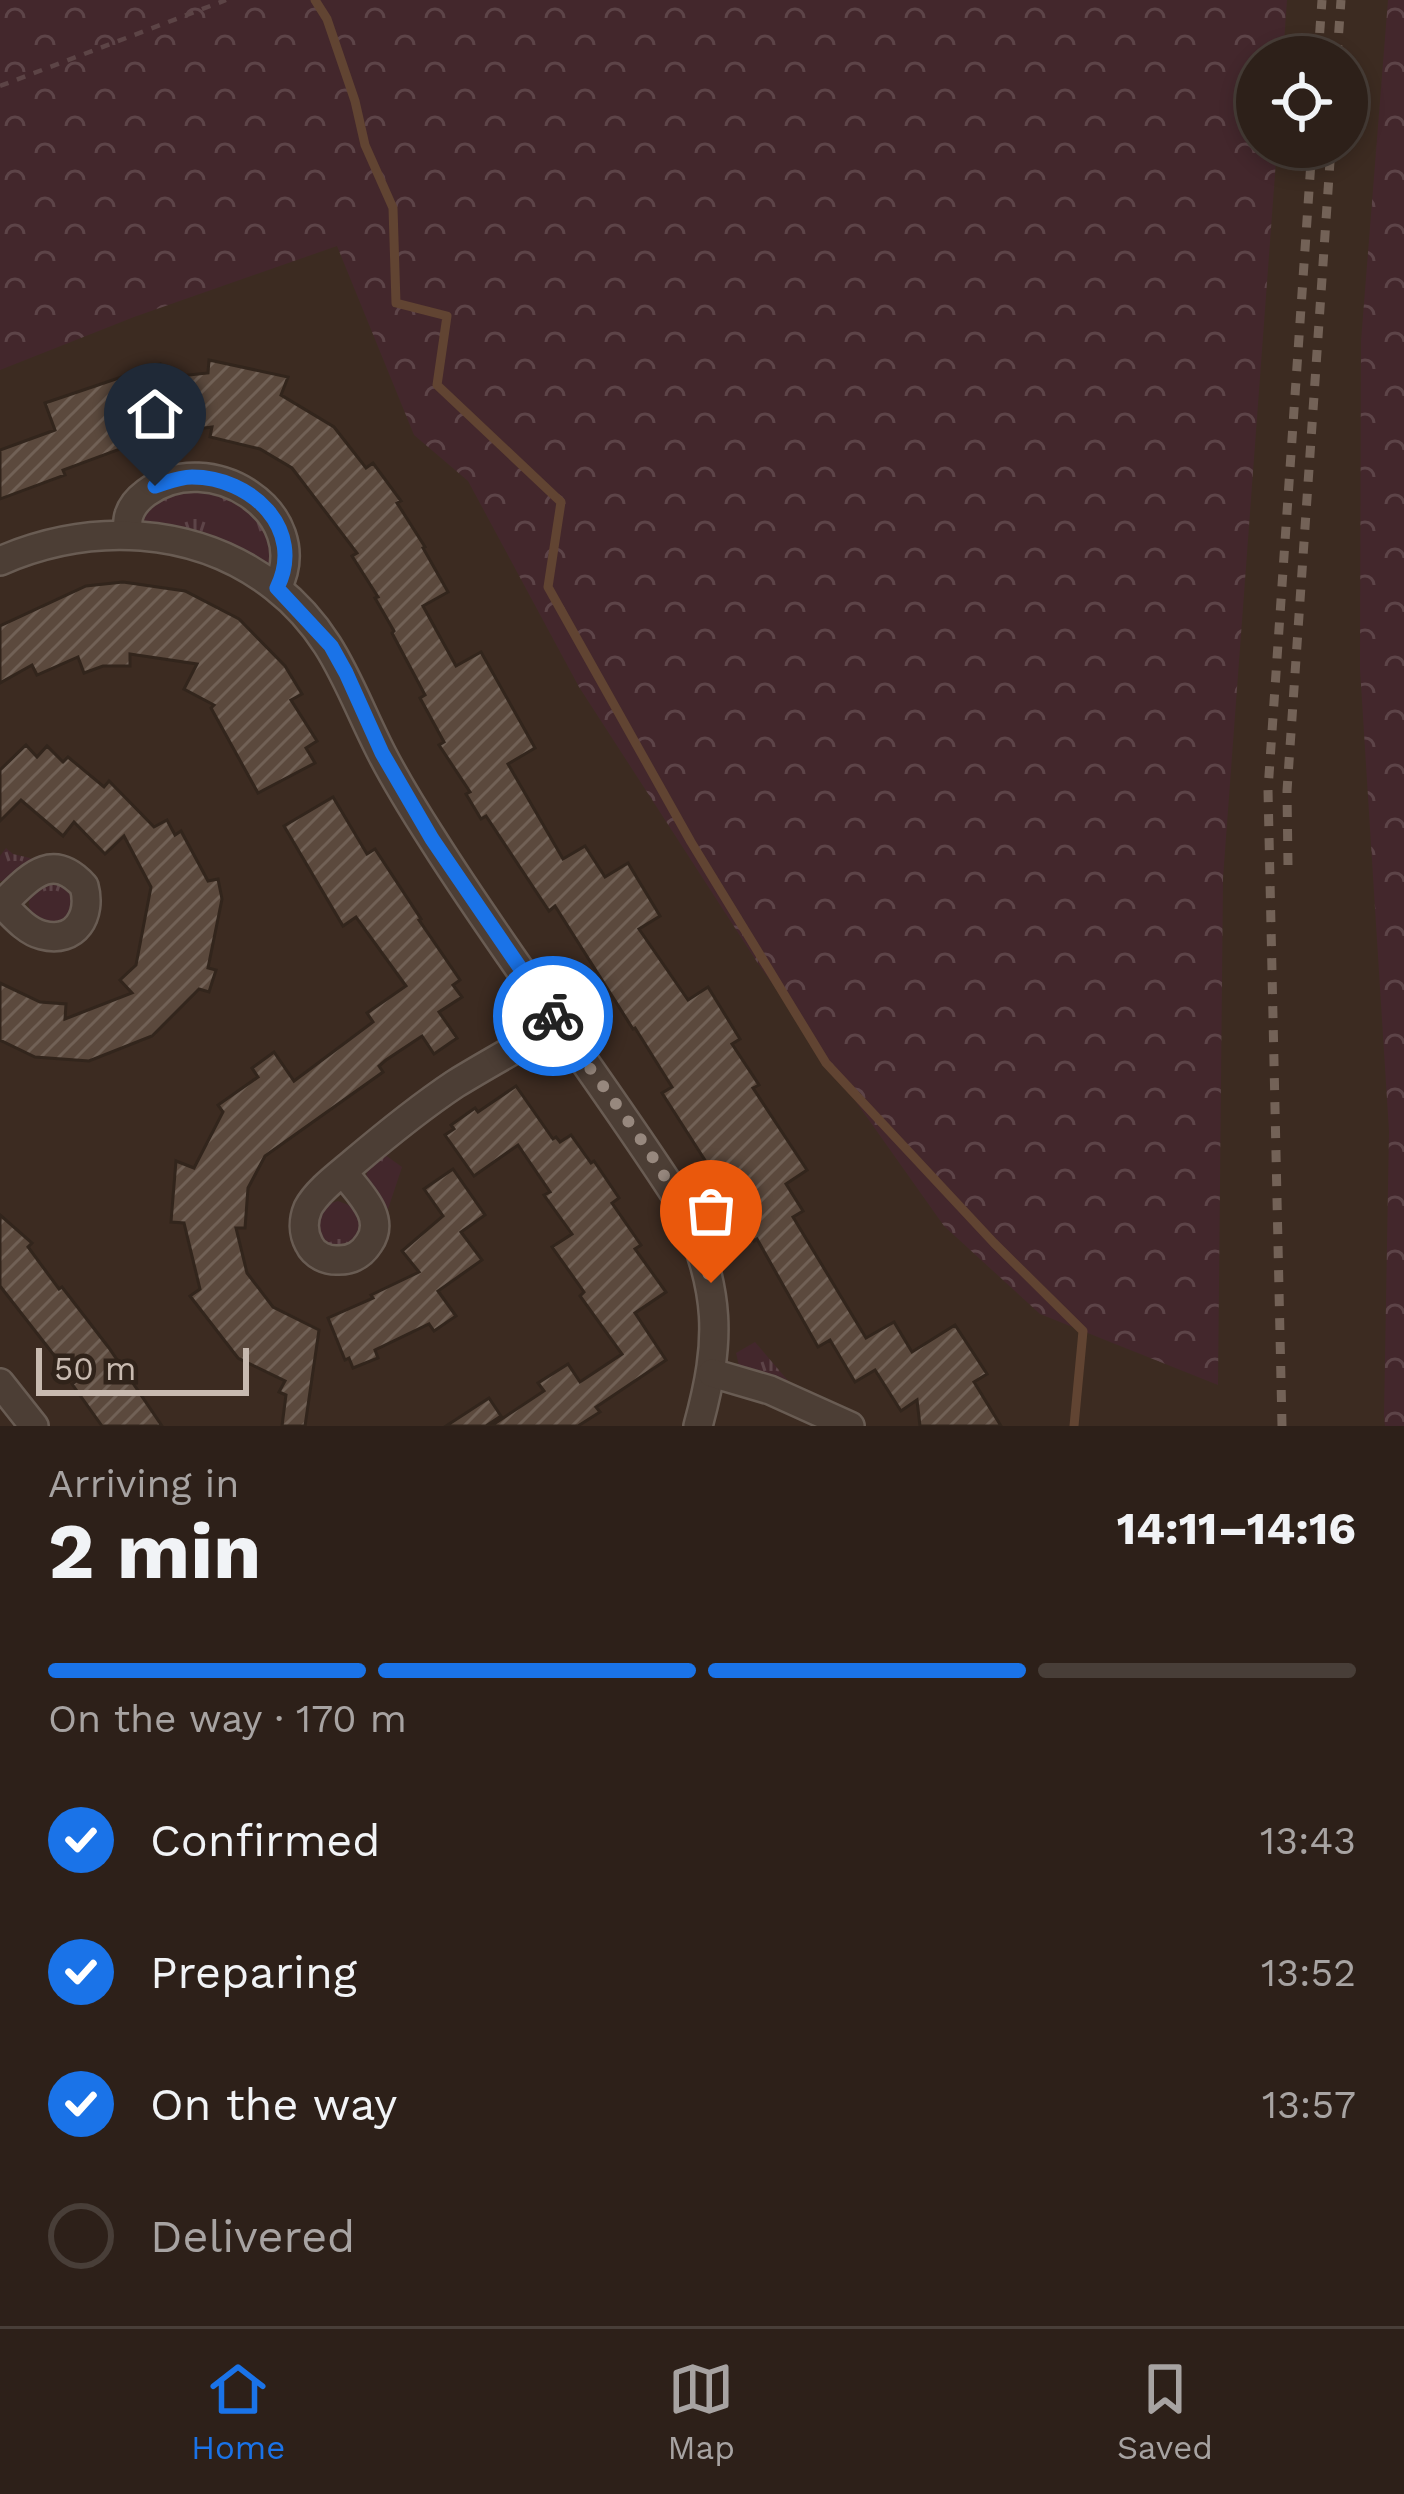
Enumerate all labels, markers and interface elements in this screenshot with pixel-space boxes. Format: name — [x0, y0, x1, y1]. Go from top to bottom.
map controls — [1236, 36, 1368, 168]
button: locate — [1236, 36, 1368, 168]
pin — [104, 363, 206, 486]
icon: home — [122, 381, 188, 447]
courier — [493, 956, 613, 1076]
icon: bike — [520, 983, 586, 1049]
pin — [660, 1160, 762, 1283]
icon: bag — [678, 1178, 744, 1244]
scale bar — [36, 1342, 249, 1395]
text: 50 m — [54, 1349, 136, 1388]
text: Arriving in — [48, 1461, 239, 1506]
text: 14:11–14:16 — [1117, 1502, 1356, 1555]
text: 2 min — [48, 1505, 261, 1597]
text: On the way · 170 m — [48, 1696, 407, 1741]
icon: check — [48, 1807, 114, 1873]
text: Confirmed — [150, 1814, 381, 1867]
text: 13:43 — [1260, 1818, 1356, 1863]
icon: check — [48, 1939, 114, 2005]
text: Preparing — [150, 1946, 357, 1999]
text: 13:52 — [1261, 1950, 1356, 1995]
icon: check — [48, 2071, 114, 2137]
text: On the way — [150, 2078, 397, 2131]
text: 13:57 — [1262, 2082, 1356, 2127]
text: Delivered — [150, 2210, 355, 2263]
tab: Home — [191, 2356, 285, 2467]
tab: Map — [668, 2356, 735, 2467]
tab: Saved — [1117, 2356, 1213, 2467]

